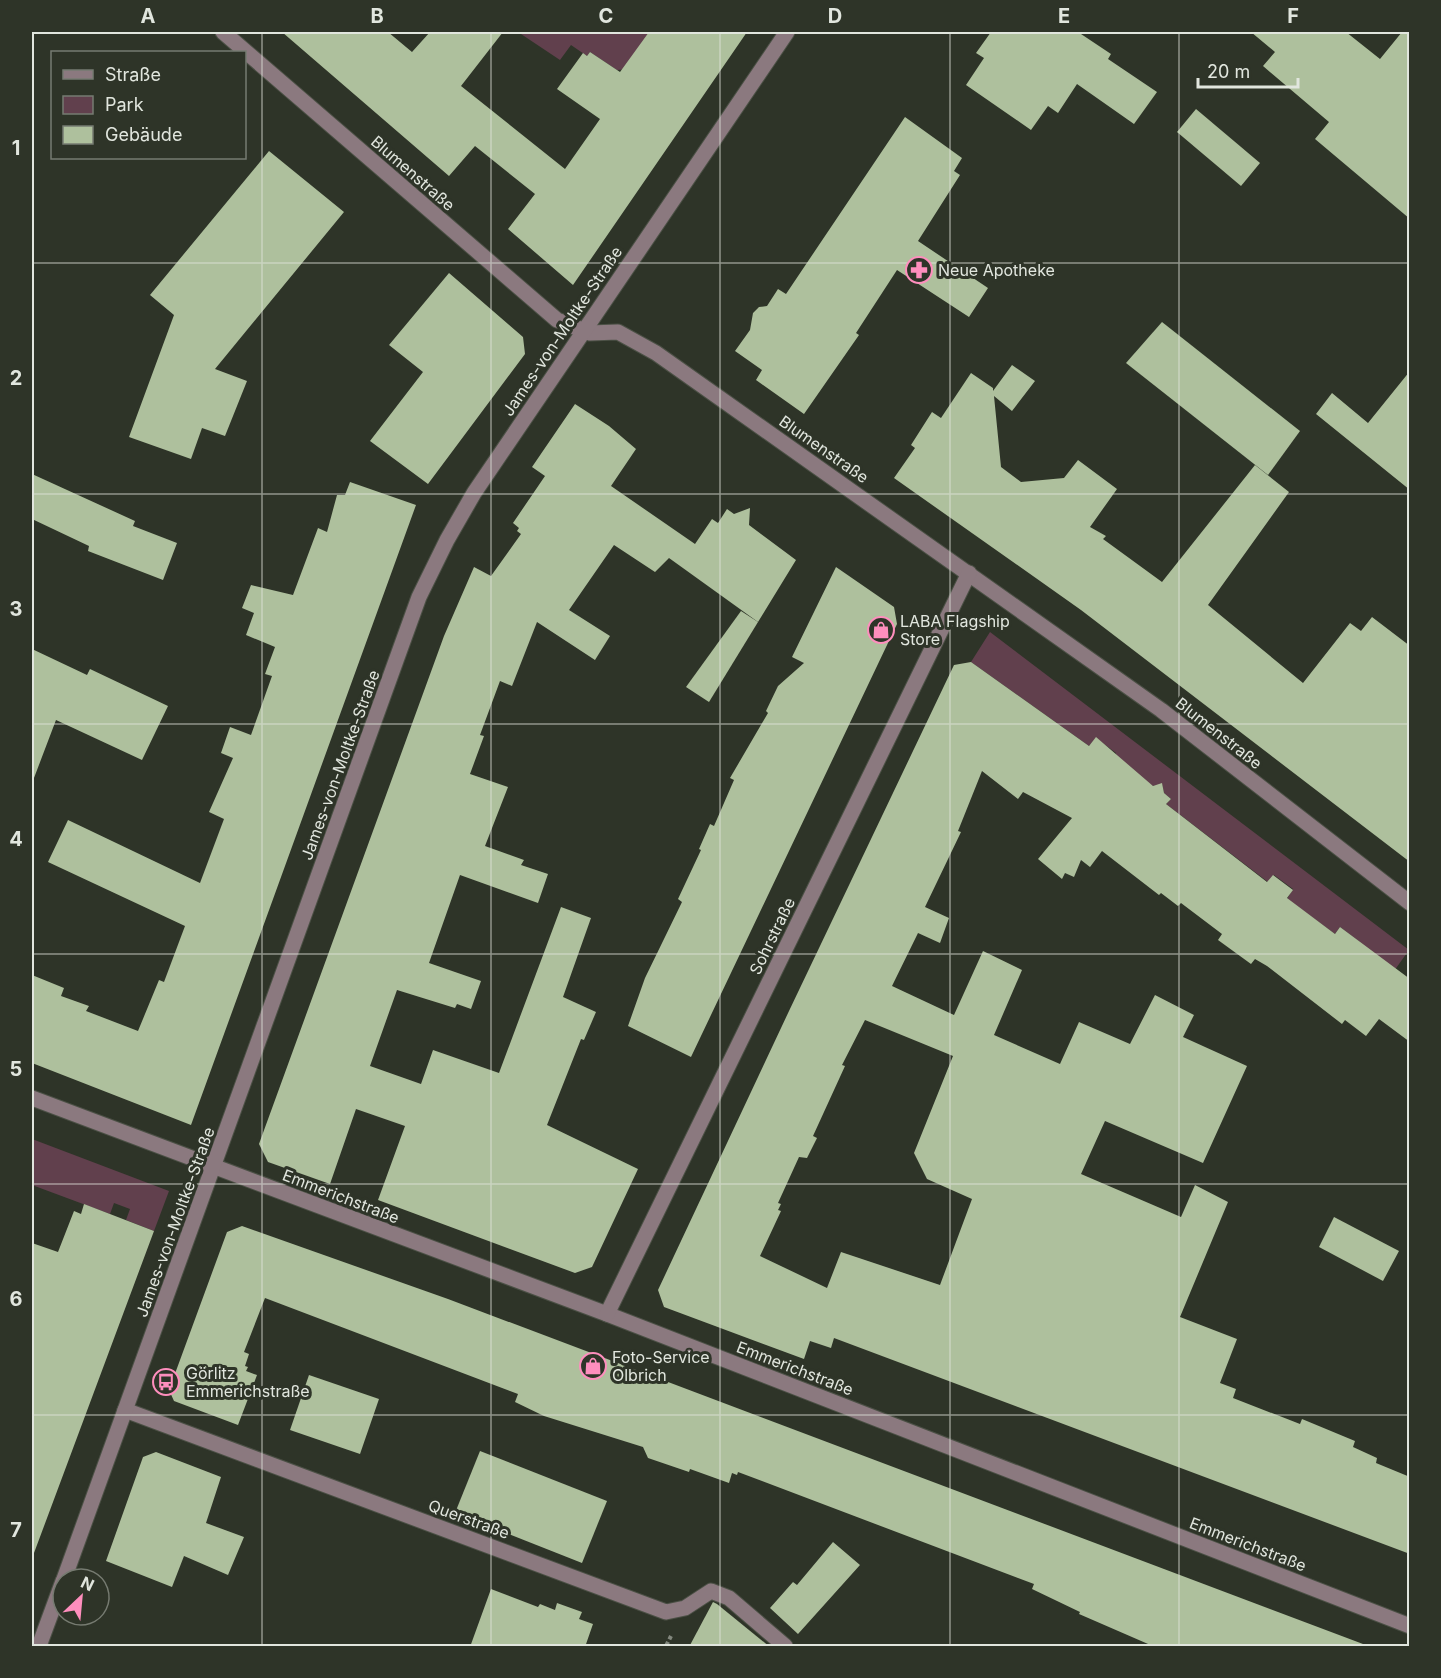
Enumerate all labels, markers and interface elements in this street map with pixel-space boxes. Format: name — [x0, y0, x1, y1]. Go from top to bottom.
text: A — [141, 4, 156, 28]
text: B — [370, 4, 384, 28]
text: C — [599, 4, 613, 28]
text: D — [828, 4, 842, 28]
text: E — [1058, 4, 1070, 28]
text: F — [1287, 4, 1299, 28]
legend — [51, 51, 246, 159]
scale bar — [1198, 51, 1298, 89]
text: 20 m — [1207, 61, 1250, 82]
text: Straße — [105, 64, 161, 85]
text: Park — [105, 94, 144, 115]
text: Gebäude — [105, 124, 182, 145]
street label: Blumenstraße — [367, 131, 459, 215]
text: 1 — [12, 136, 20, 160]
street label: James-von-Moltke-Straße — [498, 242, 626, 420]
pharmacy icon: Neue Apotheke — [904, 255, 934, 285]
place label: Neue Apotheke — [938, 260, 1055, 280]
text: 2 — [10, 366, 22, 390]
street label: Blumenstraße — [775, 411, 873, 487]
text: 3 — [10, 597, 22, 621]
place label: LABA Flagship Store — [900, 611, 1010, 649]
shop icon: LABA Flagship Store — [866, 615, 896, 645]
street label: James-von-Moltke-Straße — [296, 667, 384, 863]
street label: Blumenstraße — [1172, 693, 1266, 773]
text: 4 — [9, 827, 23, 851]
street label: Sohrstraße — [745, 894, 799, 978]
text: 5 — [10, 1057, 22, 1081]
street label: James-von-Moltke-Straße — [131, 1124, 219, 1320]
street label: Emmerichstraße — [280, 1165, 402, 1227]
text: 6 — [10, 1287, 23, 1311]
street label: Emmerichstraße — [734, 1337, 856, 1399]
place label: Foto-Service Olbrich — [612, 1347, 710, 1385]
shop icon: Foto-Service Olbrich — [578, 1351, 608, 1381]
place label: Görlitz Emmerichstraße — [186, 1363, 310, 1401]
bus stop icon: Görlitz Emmerichstraße — [151, 1367, 181, 1397]
street label: Querstraße — [426, 1495, 512, 1543]
street label: Emmerichstraße — [1187, 1513, 1309, 1575]
text: 7 — [10, 1518, 22, 1542]
north arrow — [51, 1567, 111, 1627]
text: N — [78, 1572, 97, 1595]

